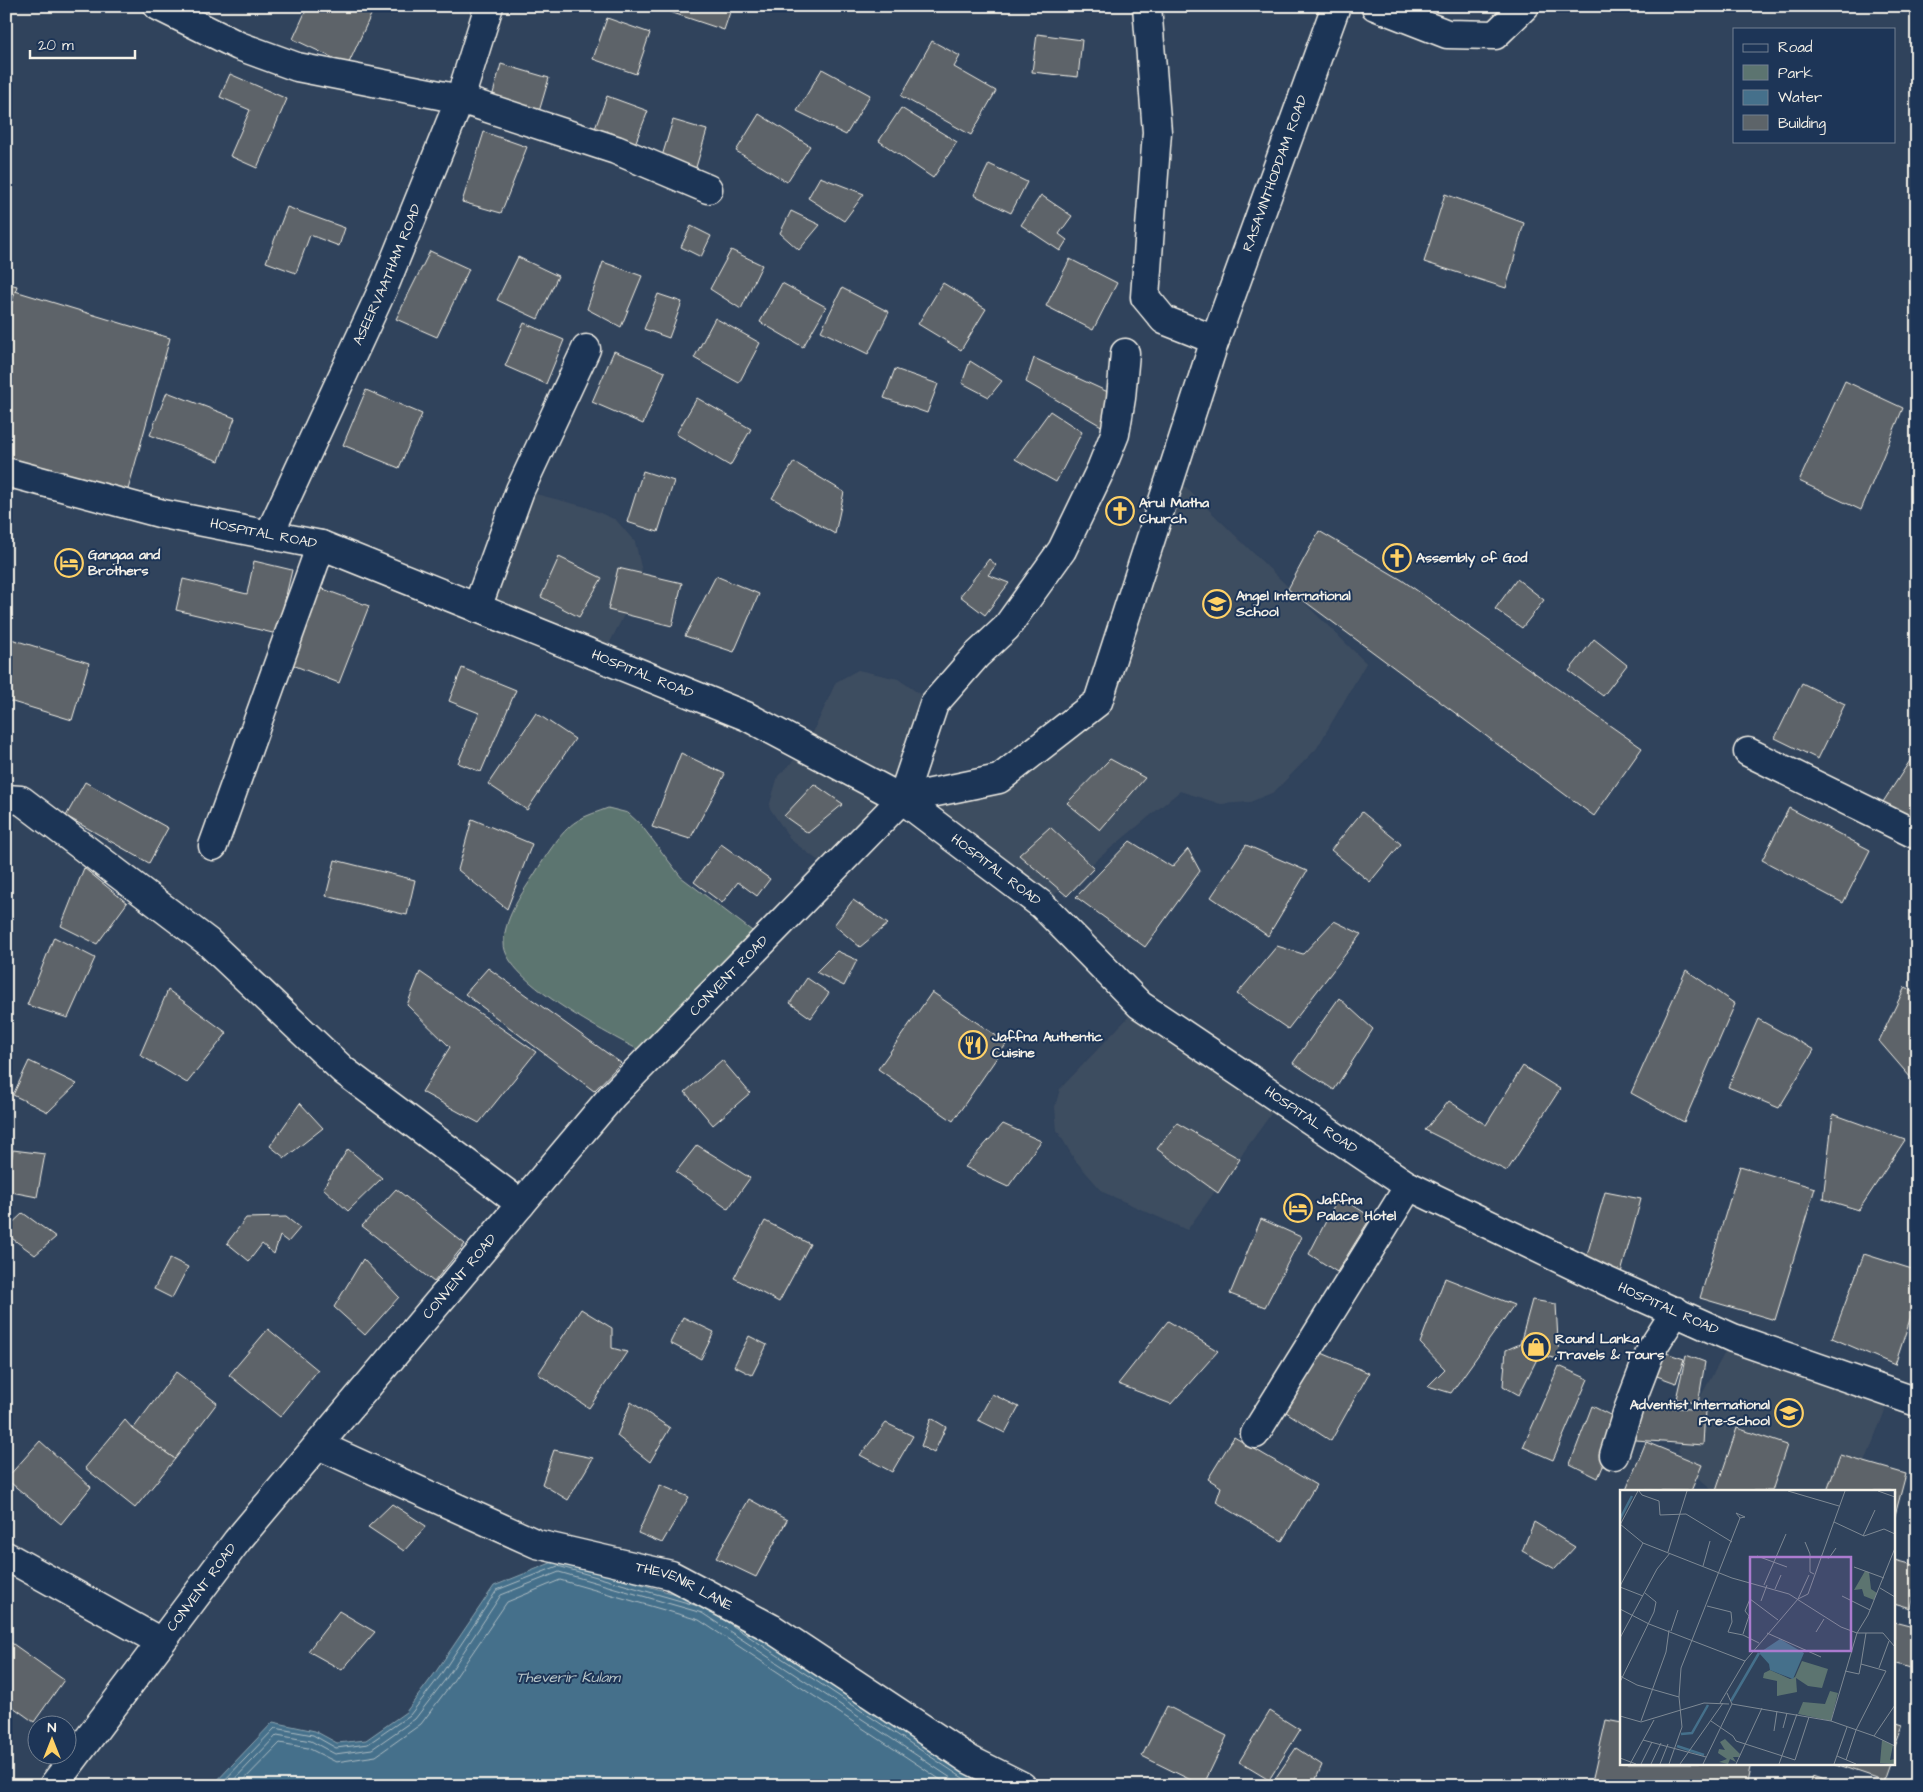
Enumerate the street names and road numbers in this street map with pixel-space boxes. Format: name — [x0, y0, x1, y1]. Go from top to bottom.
street label: RASAVINTHODDAM ROAD — [1238, 93, 1313, 254]
street label: ASEERVAATHAM ROAD — [348, 201, 426, 349]
street label: HOSPITAL ROAD — [208, 513, 319, 554]
street label: HOSPITAL ROAD — [588, 645, 696, 704]
street label: HOSPITAL ROAD — [947, 829, 1045, 911]
street label: CONVENT ROAD — [685, 931, 773, 1021]
street label: HOSPITAL ROAD — [1260, 1082, 1361, 1159]
street label: CONVENT ROAD — [418, 1230, 501, 1324]
street label: HOSPITAL ROAD — [1615, 1278, 1722, 1340]
street label: CONVENT ROAD — [162, 1539, 242, 1636]
street label: THEVENIR LANE — [633, 1557, 737, 1616]

